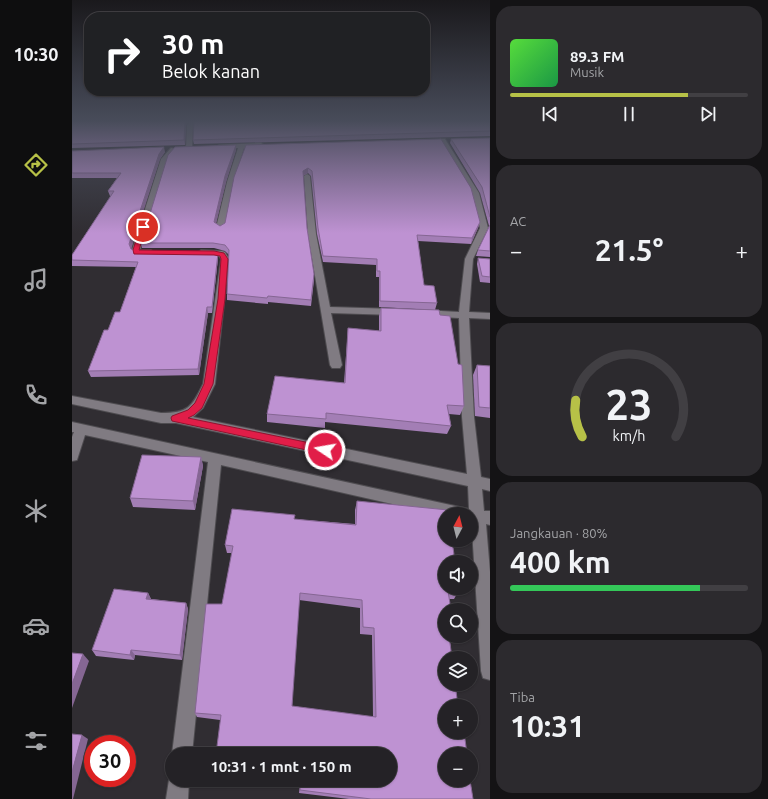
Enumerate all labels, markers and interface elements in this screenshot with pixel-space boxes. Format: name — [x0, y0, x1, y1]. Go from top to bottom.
icon: right — [96, 28, 148, 80]
text: 30 m — [162, 28, 224, 59]
text: 10:30 — [13, 44, 59, 64]
text: 89.3 FM — [570, 48, 624, 65]
text: Belok kanan — [162, 61, 260, 81]
text: Musik — [570, 65, 604, 79]
icon: previous — [539, 103, 561, 125]
icon: pause — [618, 103, 640, 125]
icon: next — [697, 103, 719, 125]
icon: directions — [22, 151, 50, 179]
pin — [126, 210, 160, 244]
text: AC — [510, 214, 526, 228]
icon: arrive — [132, 216, 154, 238]
text: 21.5° — [595, 233, 663, 267]
text: − — [510, 238, 522, 263]
text: + — [736, 238, 748, 263]
icon: music — [22, 266, 50, 294]
icon: phone — [22, 381, 50, 409]
text: 23 — [606, 381, 652, 428]
text: km/h — [613, 428, 645, 444]
position arrow — [304, 429, 346, 471]
icon: climate — [22, 497, 50, 525]
north arrow — [438, 507, 478, 547]
map controls — [438, 507, 478, 787]
text: Jangkauan · 80% — [510, 526, 608, 540]
text: 400 km — [510, 545, 611, 579]
button: sound — [438, 555, 478, 595]
button: search — [438, 603, 478, 643]
icon: car — [22, 612, 50, 640]
button: layers — [438, 651, 478, 691]
text: Tiba — [510, 690, 535, 704]
button: + — [438, 699, 478, 739]
text: 10:31 — [510, 709, 585, 743]
icon: filters — [22, 727, 50, 755]
speed limit sign: 30 — [84, 735, 136, 787]
button: − — [438, 747, 478, 787]
text: 10:31 · 1 mnt · 150 m — [210, 758, 352, 775]

